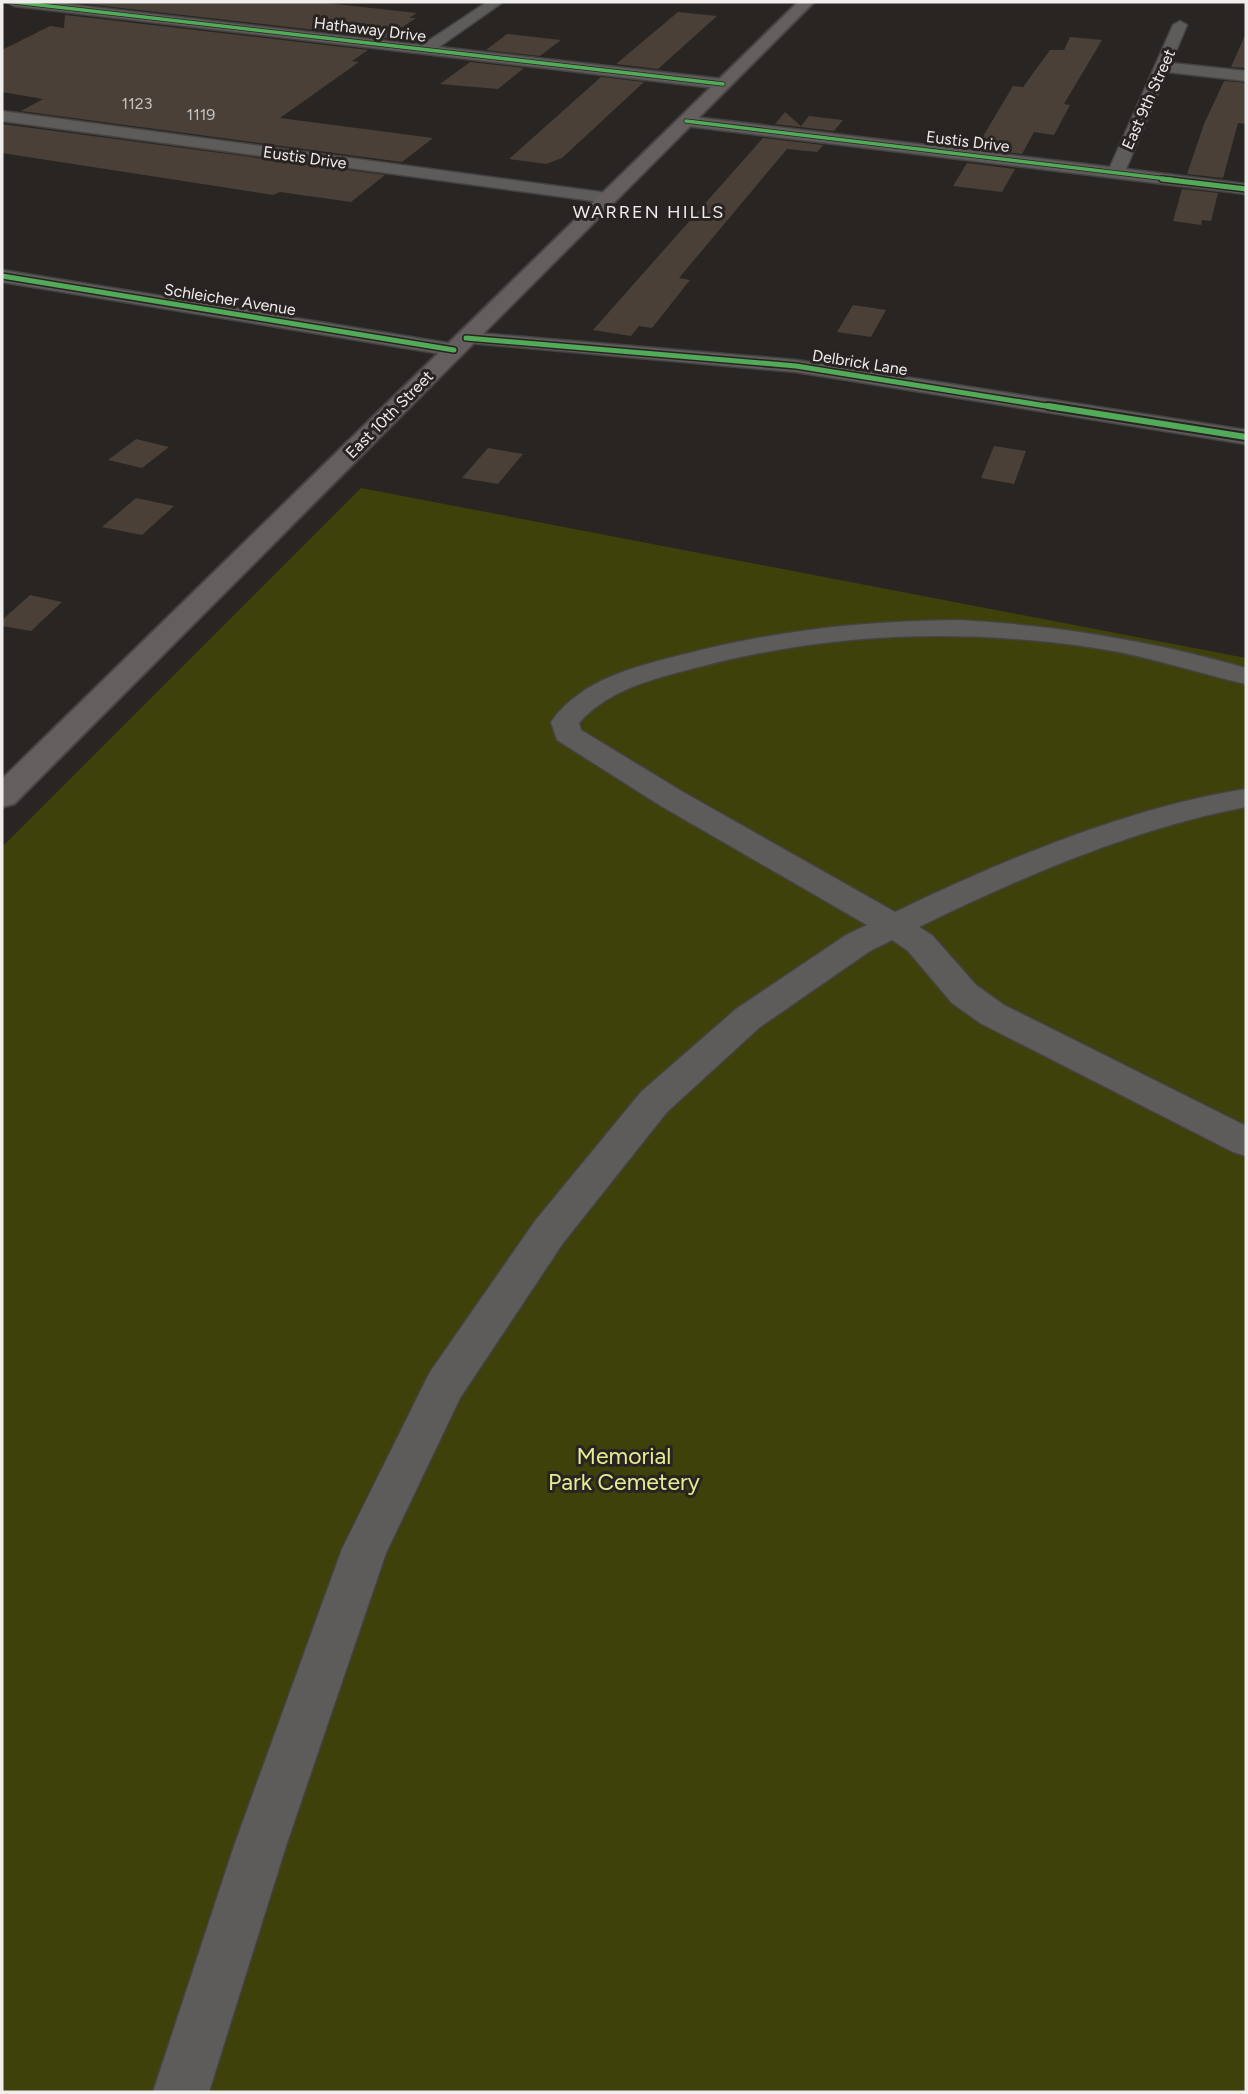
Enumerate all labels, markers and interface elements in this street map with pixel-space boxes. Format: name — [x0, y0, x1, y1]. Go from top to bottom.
street label: Hathaway Drive — [313, 13, 427, 46]
street label: East 9th Street — [1118, 46, 1179, 152]
house number: 1123 — [122, 94, 152, 113]
house number: 1119 — [187, 105, 215, 124]
street label: Eustis Drive — [925, 127, 1011, 156]
street label: Eustis Drive — [262, 142, 348, 173]
district label: WARREN HILLS — [573, 201, 725, 223]
street label: Schleicher Avenue — [163, 280, 297, 319]
street label: Delbrick Lane — [811, 346, 909, 379]
street label: East 10th Street — [342, 367, 437, 462]
park label: Memorial Park Cemetery — [548, 1442, 700, 1496]

